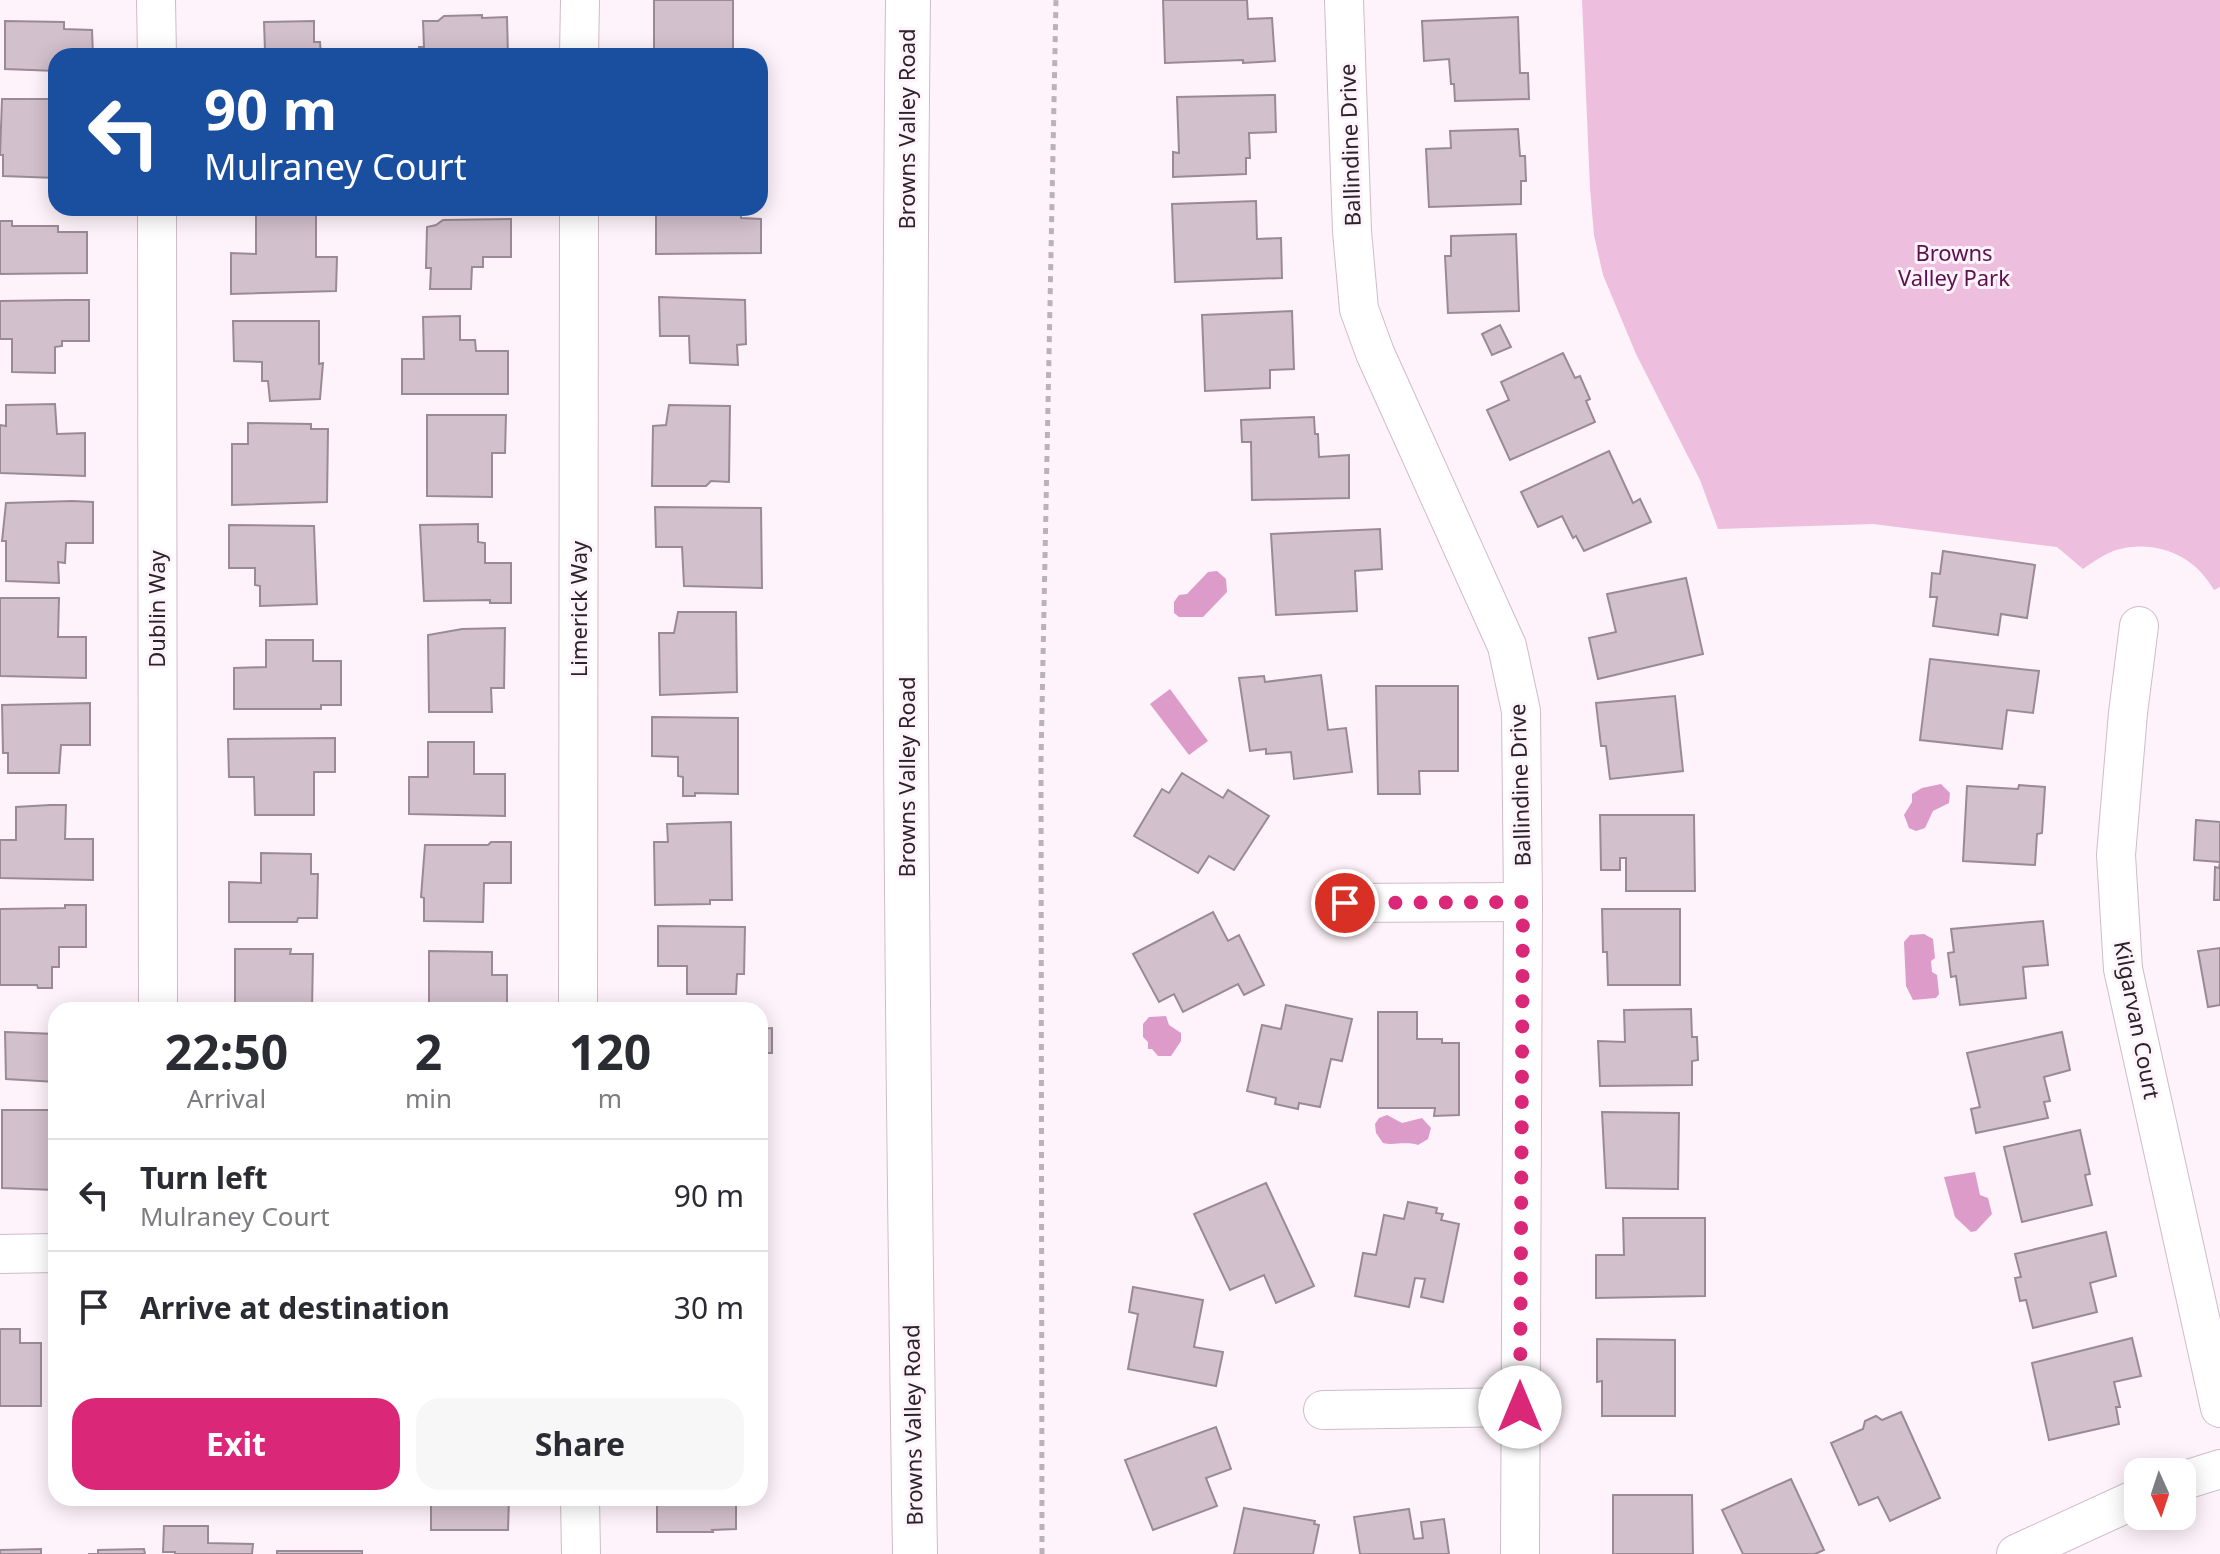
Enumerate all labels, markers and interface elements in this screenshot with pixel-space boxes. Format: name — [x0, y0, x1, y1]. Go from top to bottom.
street label: Browns Valley Road — [891, 28, 921, 230]
street label: Ballindine Drive — [1331, 63, 1367, 227]
text: 90 m — [204, 70, 337, 146]
icon: left — [72, 80, 176, 184]
text: Mulraney Court — [204, 142, 467, 191]
park label: Browns Valley Park — [1898, 237, 2010, 292]
street label: Limerick Way — [563, 540, 593, 677]
street label: Dublin Way — [141, 550, 171, 668]
street label: Browns Valley Road — [891, 676, 921, 878]
street label: Ballindine Drive — [1501, 703, 1537, 867]
pin — [1311, 869, 1379, 937]
icon: arrive — [1323, 881, 1367, 925]
street label: Kilgarvan Court — [2108, 938, 2168, 1102]
text: 22:50 — [165, 1019, 288, 1084]
text: 2 — [415, 1019, 442, 1084]
text: 120 — [569, 1019, 651, 1084]
text: Arrival — [187, 1080, 266, 1116]
text: min — [405, 1080, 452, 1116]
text: m — [598, 1080, 622, 1116]
text: Turn left — [140, 1157, 268, 1198]
icon: left — [72, 1173, 116, 1217]
text: 90 m — [674, 1175, 744, 1216]
text: Mulraney Court — [140, 1198, 330, 1234]
icon: arrive — [72, 1285, 116, 1329]
text: Arrive at destination — [140, 1287, 450, 1328]
text: 30 m — [674, 1287, 744, 1328]
street label: Browns Valley Road — [895, 1324, 929, 1526]
position arrow — [1478, 1365, 1562, 1449]
button: Exit — [72, 1398, 400, 1490]
button: Share — [416, 1398, 744, 1490]
north arrow — [2124, 1458, 2196, 1530]
map controls — [2124, 1458, 2196, 1530]

